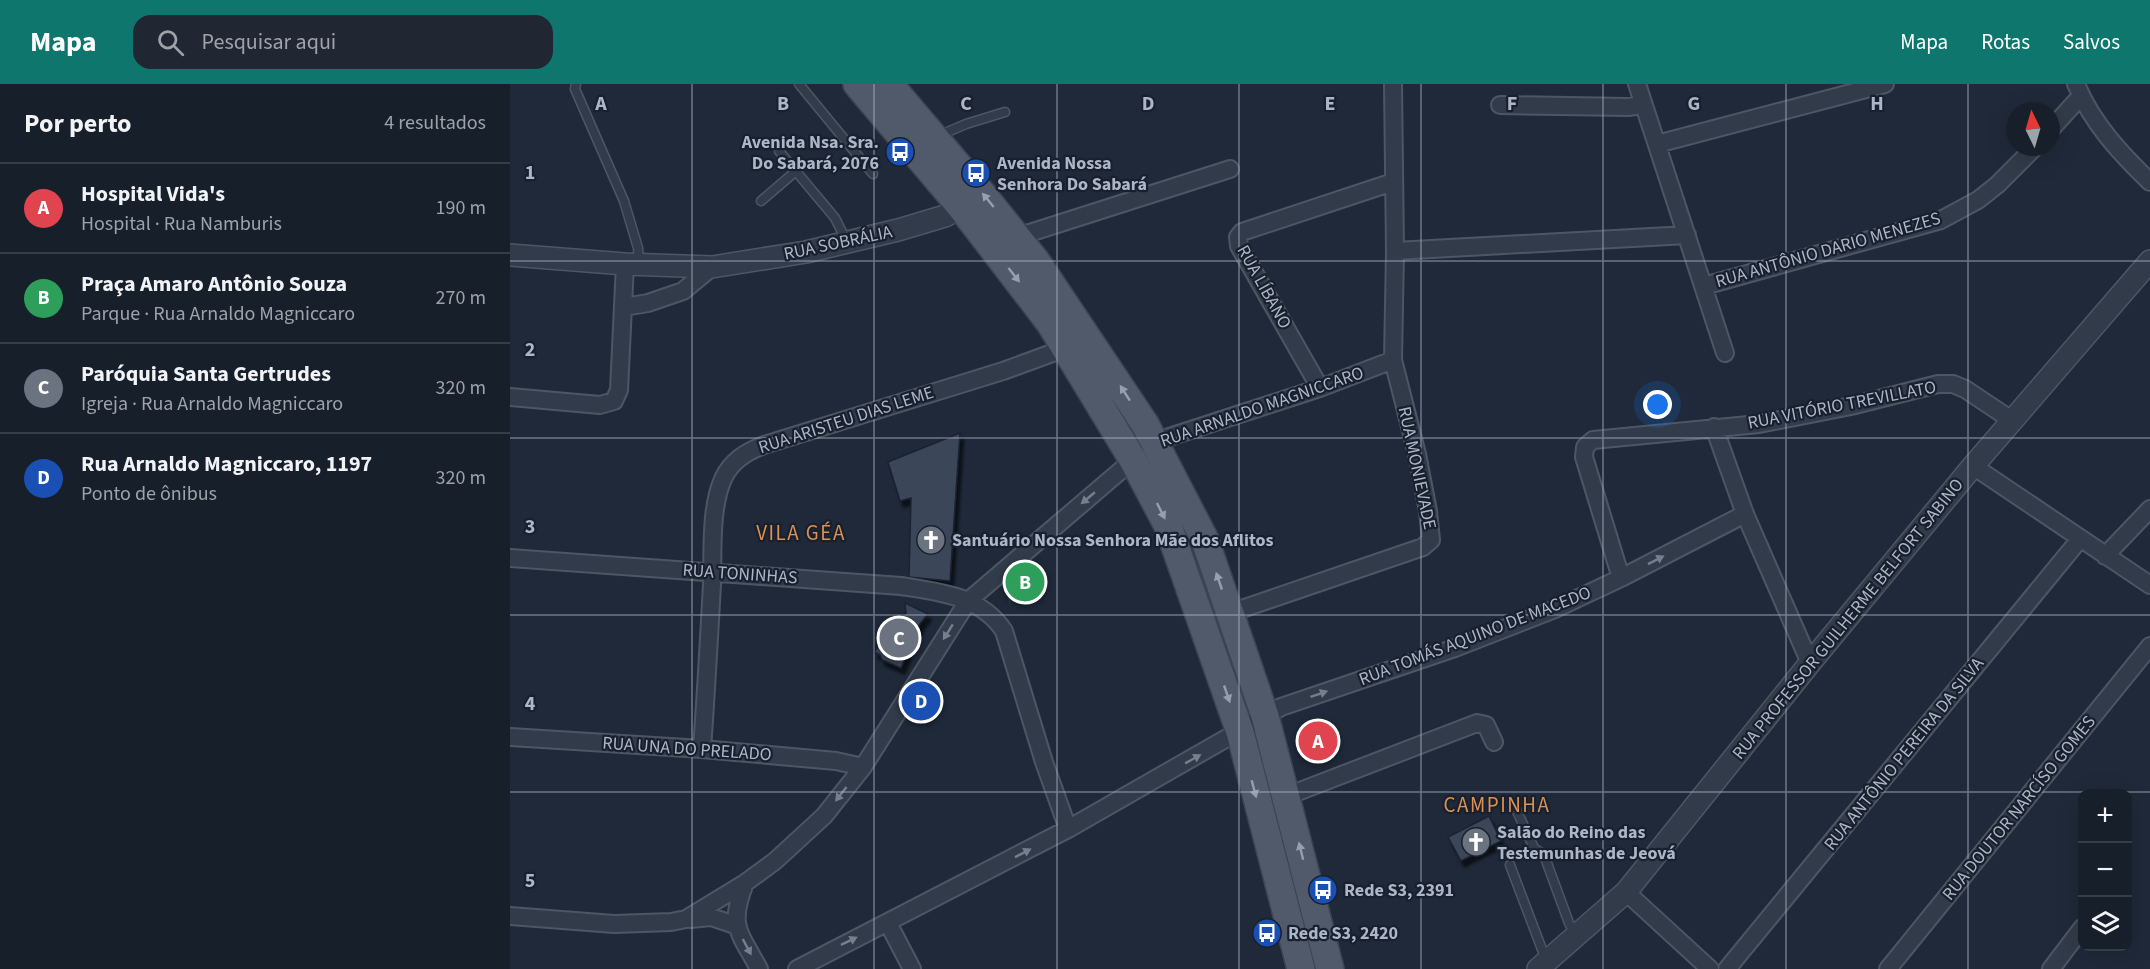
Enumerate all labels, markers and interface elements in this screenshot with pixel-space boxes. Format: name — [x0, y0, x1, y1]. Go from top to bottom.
search box — [133, 15, 553, 69]
text: Mapa — [30, 22, 97, 62]
icon: search — [154, 26, 187, 59]
text: Pesquisar aqui — [202, 26, 336, 58]
text: Mapa — [1900, 27, 1948, 57]
text: Rotas — [1981, 27, 2030, 57]
text: Salvos — [2063, 27, 2120, 57]
text: A — [594, 90, 607, 118]
text: B — [777, 90, 789, 118]
text: C — [960, 90, 972, 118]
text: D — [1142, 90, 1154, 118]
text: E — [1325, 90, 1335, 118]
text: F — [1507, 90, 1517, 118]
text: G — [1688, 90, 1700, 118]
text: H — [1870, 90, 1884, 118]
north arrow — [2006, 102, 2060, 156]
text: Por perto — [24, 105, 132, 142]
text: 4 resultados — [384, 109, 486, 137]
place label: Avenida Nsa. Sra. Do Sabará, 2076 — [741, 130, 879, 176]
bus stop icon: Avenida Nsa. Sra. Do Sabará, 2076 — [884, 136, 916, 168]
place label: Avenida Nossa Senhora Do Sabará — [996, 151, 1147, 197]
bus stop icon: Avenida Nossa Senhora Do Sabará — [960, 157, 992, 189]
text: 1 — [525, 159, 535, 187]
text: Hospital Vida's — [81, 178, 225, 210]
one-way arrow — [981, 192, 994, 208]
text: A — [38, 194, 49, 222]
text: 190 m — [436, 194, 486, 222]
street label: RUA ANTÔNIO DARIO MENEZES — [1712, 206, 1944, 294]
text: Hospital · Rua Namburis — [81, 210, 282, 238]
street label: RUA SOBRÁLIA — [781, 219, 895, 267]
street label: RUA LÍBANO — [1231, 241, 1297, 333]
one-way arrow — [1008, 267, 1021, 283]
text: Praça Amaro Antônio Souza — [81, 268, 347, 300]
text: B — [37, 284, 50, 312]
text: 270 m — [436, 284, 486, 312]
text: Parque · Rua Arnaldo Magniccaro — [81, 300, 355, 328]
text: 2 — [525, 336, 535, 364]
text: Paróquia Santa Gertrudes — [81, 358, 331, 390]
street label: RUA ARNALDO MAGNICCARO — [1157, 360, 1367, 454]
text: C — [38, 374, 49, 402]
text: 320 m — [436, 374, 486, 402]
street label: RUA VITÓRIO TREVILLATO — [1746, 374, 1938, 436]
street label: RUA ARISTEU DIAS LEME — [755, 380, 937, 460]
one-way arrow — [1119, 385, 1130, 402]
text: Igreja · Rua Arnaldo Magniccaro — [81, 390, 343, 418]
your location — [1643, 390, 1672, 419]
street label: RUA MONIEVADE — [1392, 404, 1442, 532]
text: Rua Arnaldo Magniccaro, 1197 — [81, 448, 372, 480]
text: D — [37, 464, 50, 492]
text: 320 m — [436, 464, 486, 492]
street label: RUA PROFESSOR GUILHERME BELFORT SABINO — [1726, 473, 1970, 765]
text: Ponto de ônibus — [81, 480, 217, 508]
one-way arrow — [1081, 491, 1096, 504]
one-way arrow — [1155, 502, 1165, 520]
text: 3 — [525, 513, 535, 541]
district label: VILA GÉA — [756, 518, 846, 548]
church icon: Santuário Nossa Senhora Mãe dos Aflitos — [915, 524, 947, 556]
place label: Santuário Nossa Senhora Mãe dos Aflitos — [952, 528, 1273, 553]
one-way arrow — [1648, 555, 1665, 565]
street label: RUA TONINHAS — [682, 558, 798, 590]
pin: B — [1006, 560, 1044, 604]
one-way arrow — [1214, 572, 1224, 590]
street label: RUA TOMÁS AQUINO DE MACEDO — [1355, 580, 1595, 692]
pin: C — [880, 616, 918, 660]
one-way arrow — [943, 623, 954, 640]
street label: RUA ANTÔNIO PEREIRA DA SILVA — [1818, 652, 1990, 856]
pin: D — [902, 678, 940, 724]
one-way arrow — [1223, 685, 1232, 703]
one-way arrow — [1310, 689, 1328, 699]
text: 4 — [525, 690, 536, 718]
street label: RUA DOUTOR NARCÍSO GOMES — [1936, 710, 2102, 906]
pin: A — [1298, 718, 1338, 764]
street label: RUA UNA DO PRELADO — [601, 731, 773, 767]
one-way arrow — [1185, 754, 1202, 764]
one-way arrow — [1250, 779, 1260, 798]
one-way arrow — [836, 787, 848, 802]
map controls — [2078, 789, 2132, 951]
button: + — [2078, 789, 2132, 843]
district label: CAMPINHA — [1444, 790, 1550, 820]
place label: Salão do Reino das Testemunhas de Jeová — [1497, 820, 1676, 866]
church icon: Salão do Reino das Testemunhas de Jeová — [1460, 826, 1492, 858]
one-way arrow — [1295, 842, 1305, 860]
button: − — [2078, 843, 2132, 897]
one-way arrow — [1014, 848, 1031, 858]
text: 5 — [525, 867, 535, 895]
bus stop icon: Rede S3, 2391 — [1307, 874, 1339, 906]
place label: Rede S3, 2391 — [1344, 878, 1454, 903]
button: layers — [2078, 897, 2132, 951]
bus stop icon: Rede S3, 2420 — [1251, 917, 1283, 949]
place label: Rede S3, 2420 — [1288, 921, 1398, 946]
one-way arrow — [840, 937, 857, 946]
one-way arrow — [742, 939, 752, 956]

